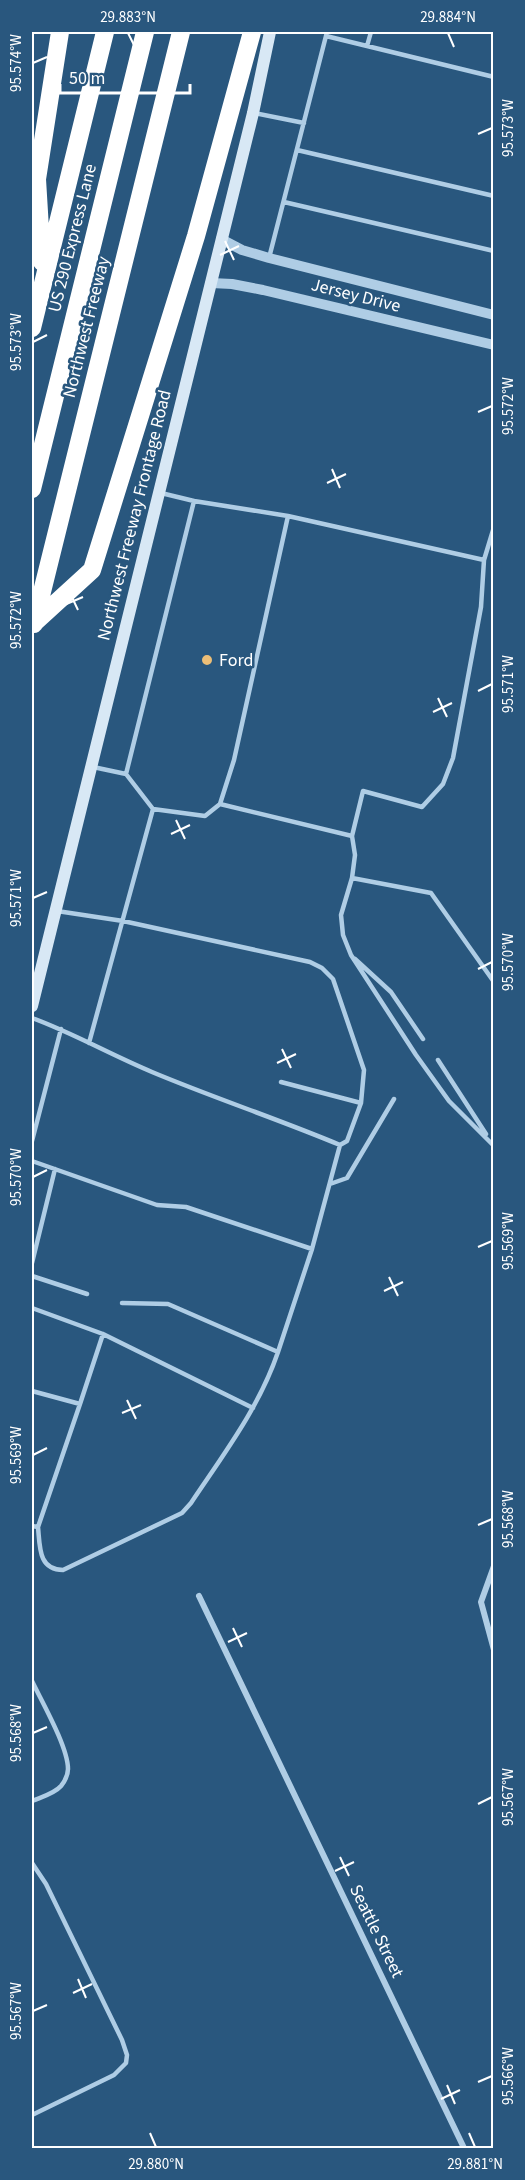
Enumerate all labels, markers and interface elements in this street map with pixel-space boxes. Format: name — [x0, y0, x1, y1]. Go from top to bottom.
text: 29.883°N — [100, 7, 156, 28]
text: 29.884°N — [420, 7, 476, 28]
text: 95.574°W — [6, 34, 27, 92]
scale bar — [60, 57, 190, 95]
text: 50 m — [69, 66, 105, 91]
text: 95.573°W — [498, 99, 519, 157]
street label: US 290 Express Lane — [42, 161, 103, 315]
street label: Northwest Freeway — [57, 253, 116, 400]
street label: Jersey Drive — [309, 272, 403, 319]
text: 95.573°W — [6, 313, 27, 371]
text: 95.572°W — [498, 377, 519, 435]
street label: Northwest Freeway Frontage Road — [91, 387, 178, 643]
text: 95.572°W — [6, 591, 27, 649]
place label: Ford — [219, 648, 253, 673]
marker: Ford — [200, 653, 214, 667]
text: 95.571°W — [498, 655, 519, 713]
text: 95.571°W — [6, 869, 27, 927]
text: 95.570°W — [498, 933, 519, 991]
text: 95.570°W — [6, 1148, 27, 1206]
text: 95.569°W — [498, 1212, 519, 1270]
text: 95.569°W — [6, 1426, 27, 1484]
text: 95.568°W — [498, 1490, 519, 1548]
text: 95.568°W — [6, 1704, 27, 1762]
text: 95.567°W — [498, 1768, 519, 1826]
street label: Seattle Street — [343, 1880, 410, 1982]
text: 95.567°W — [6, 1982, 27, 2040]
text: 95.566°W — [498, 2047, 519, 2105]
text: 29.880°N — [128, 2154, 184, 2175]
text: 29.881°N — [447, 2154, 503, 2175]

